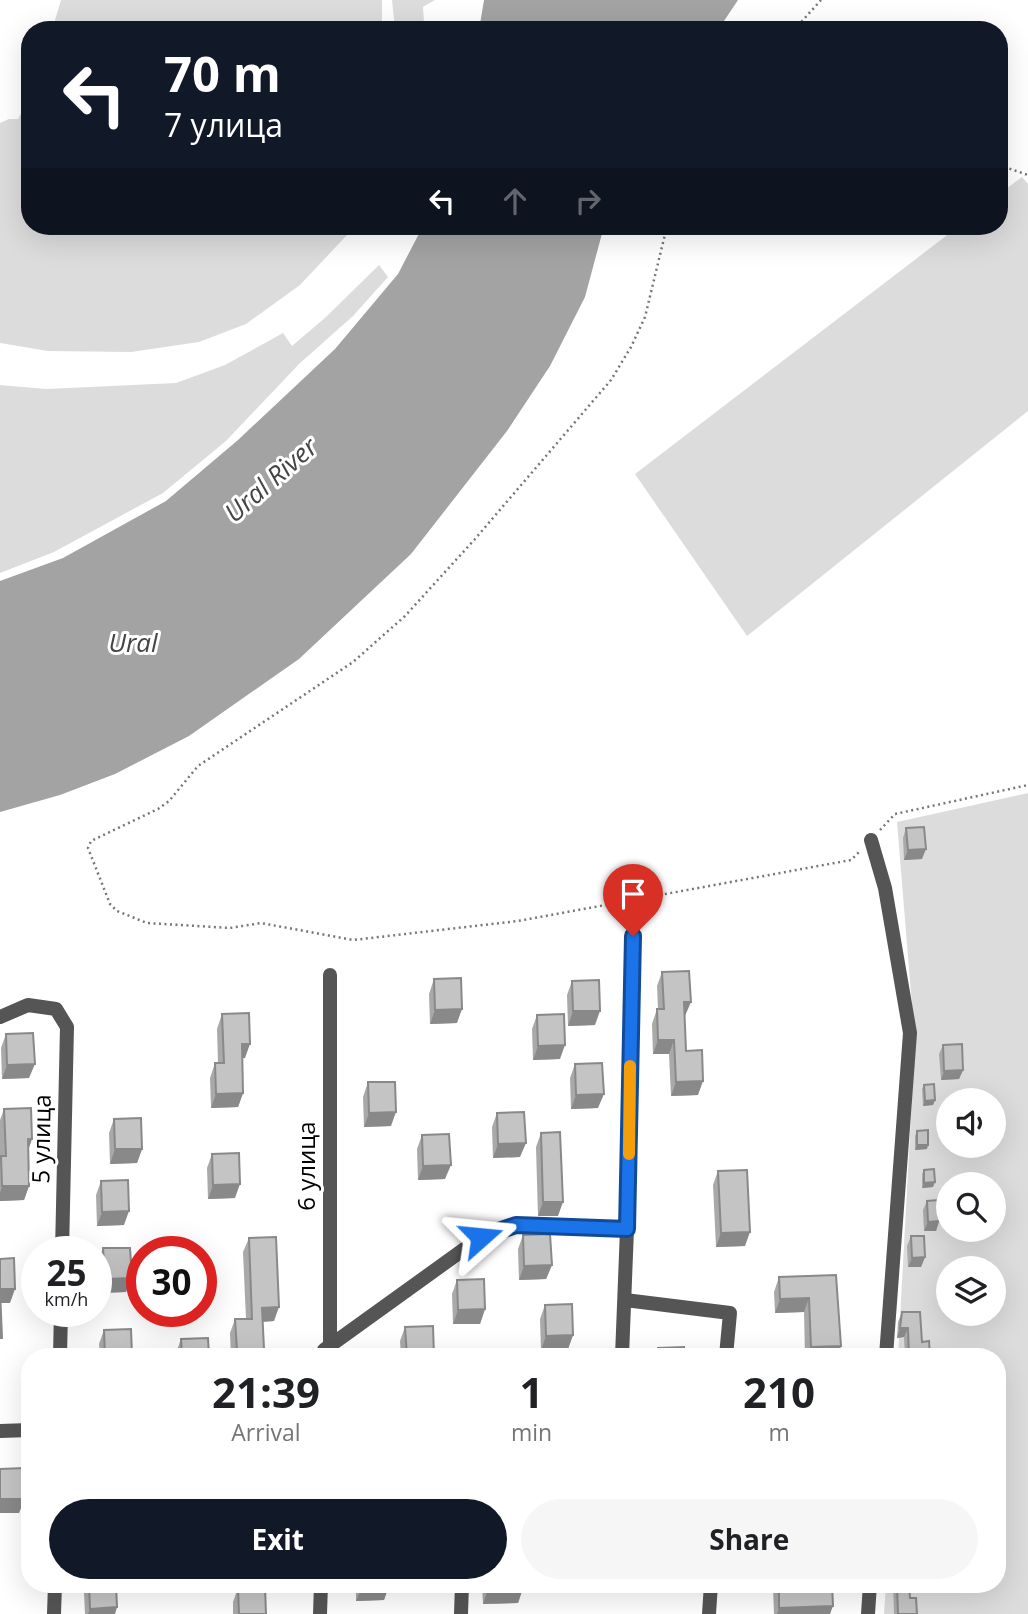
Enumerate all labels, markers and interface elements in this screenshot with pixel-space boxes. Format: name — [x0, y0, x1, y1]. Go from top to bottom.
text: 70 m — [164, 40, 281, 106]
icon: left — [49, 49, 140, 140]
text: 7 улица — [164, 103, 283, 146]
icon: left — [423, 182, 461, 220]
icon: ahead — [496, 182, 534, 220]
icon: right — [569, 182, 607, 220]
water label: Ural River — [216, 428, 326, 530]
water label: Ural — [108, 624, 159, 660]
pin — [603, 864, 663, 936]
icon: arrive — [614, 875, 652, 913]
map controls — [936, 1088, 1006, 1326]
button: sound — [936, 1088, 1006, 1158]
street label: 5 улица — [23, 1094, 58, 1184]
street label: 6 улица — [289, 1121, 322, 1211]
button: search — [936, 1172, 1006, 1242]
position arrow — [444, 1200, 518, 1274]
speed limit sign: 30 — [126, 1236, 217, 1327]
text: 25 — [46, 1249, 87, 1296]
button: layers — [936, 1256, 1006, 1326]
text: km/h — [45, 1287, 88, 1311]
text: 21:39 — [212, 1363, 320, 1420]
text: 1 — [519, 1363, 544, 1420]
text: 210 — [743, 1363, 815, 1420]
text: Arrival — [231, 1416, 301, 1448]
text: min — [511, 1416, 552, 1448]
text: m — [768, 1416, 790, 1448]
button: Exit — [49, 1499, 507, 1579]
button: Share — [521, 1499, 978, 1579]

